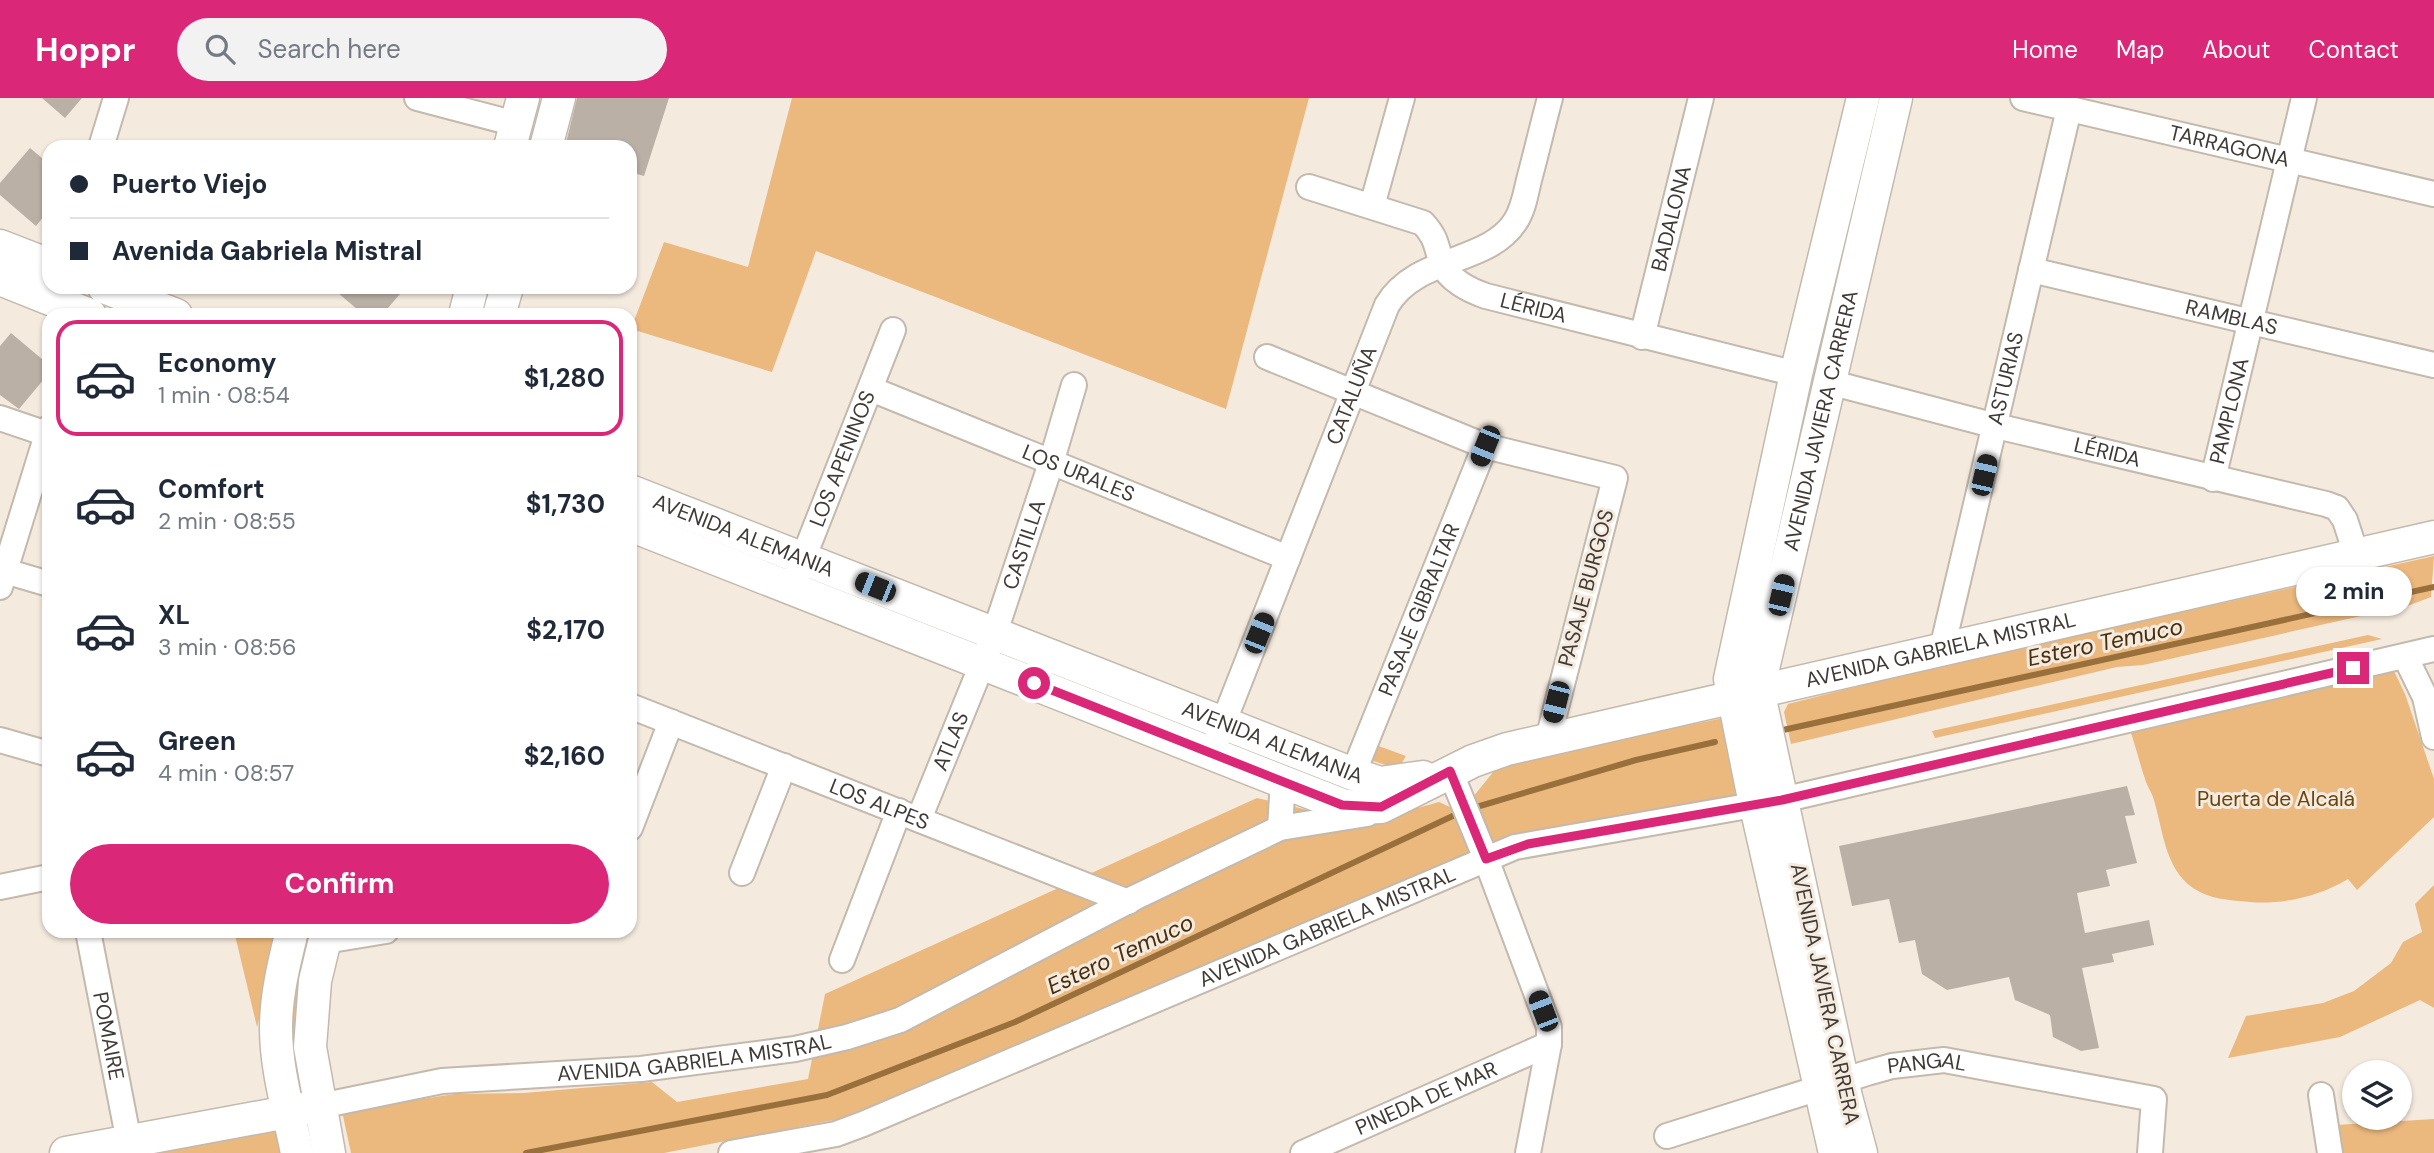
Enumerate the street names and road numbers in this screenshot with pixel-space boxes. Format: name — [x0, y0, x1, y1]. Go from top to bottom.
street label: TARRAGONA — [2166, 119, 2292, 174]
street label: BADALONA — [1645, 163, 1698, 274]
street label: LÉRIDA — [1497, 286, 1570, 330]
street label: AVENIDA JAVIERA CARRERA — [1777, 287, 1865, 554]
street label: RAMBLAS — [2183, 293, 2280, 342]
street label: ASTURIAS — [1981, 329, 2030, 428]
street label: CATALUÑA — [1320, 342, 1384, 449]
street label: PAMPLONA — [2203, 355, 2256, 467]
street label: LOS APENINOS — [803, 386, 882, 531]
street label: LÉRIDA — [2071, 431, 2143, 474]
street label: LOS URALES — [1018, 438, 1139, 508]
street label: AVENIDA ALEMANIA — [649, 487, 838, 584]
street label: CASTILLA — [996, 496, 1052, 593]
street label: PASAJE BURGOS — [1552, 506, 1620, 670]
street label: PASAJE GIBRALTAR — [1372, 519, 1466, 700]
street label: AVENIDA GABRIELA MISTRAL — [1803, 605, 2078, 694]
street label: AVENIDA ALEMANIA — [1178, 694, 1367, 790]
street label: ATLAS — [926, 708, 975, 775]
street label: LOS ALPES — [825, 772, 933, 836]
street label: AVENIDA GABRIELA MISTRAL — [1195, 860, 1460, 994]
street label: AVENIDA JAVIERA CARRERA — [1784, 861, 1866, 1127]
street label: POMAIRE — [86, 990, 131, 1083]
street label: AVENIDA GABRIELA MISTRAL — [556, 1027, 834, 1088]
street label: PANGAL — [1886, 1046, 1969, 1080]
street label: PINEDA DE MAR — [1351, 1055, 1502, 1142]

